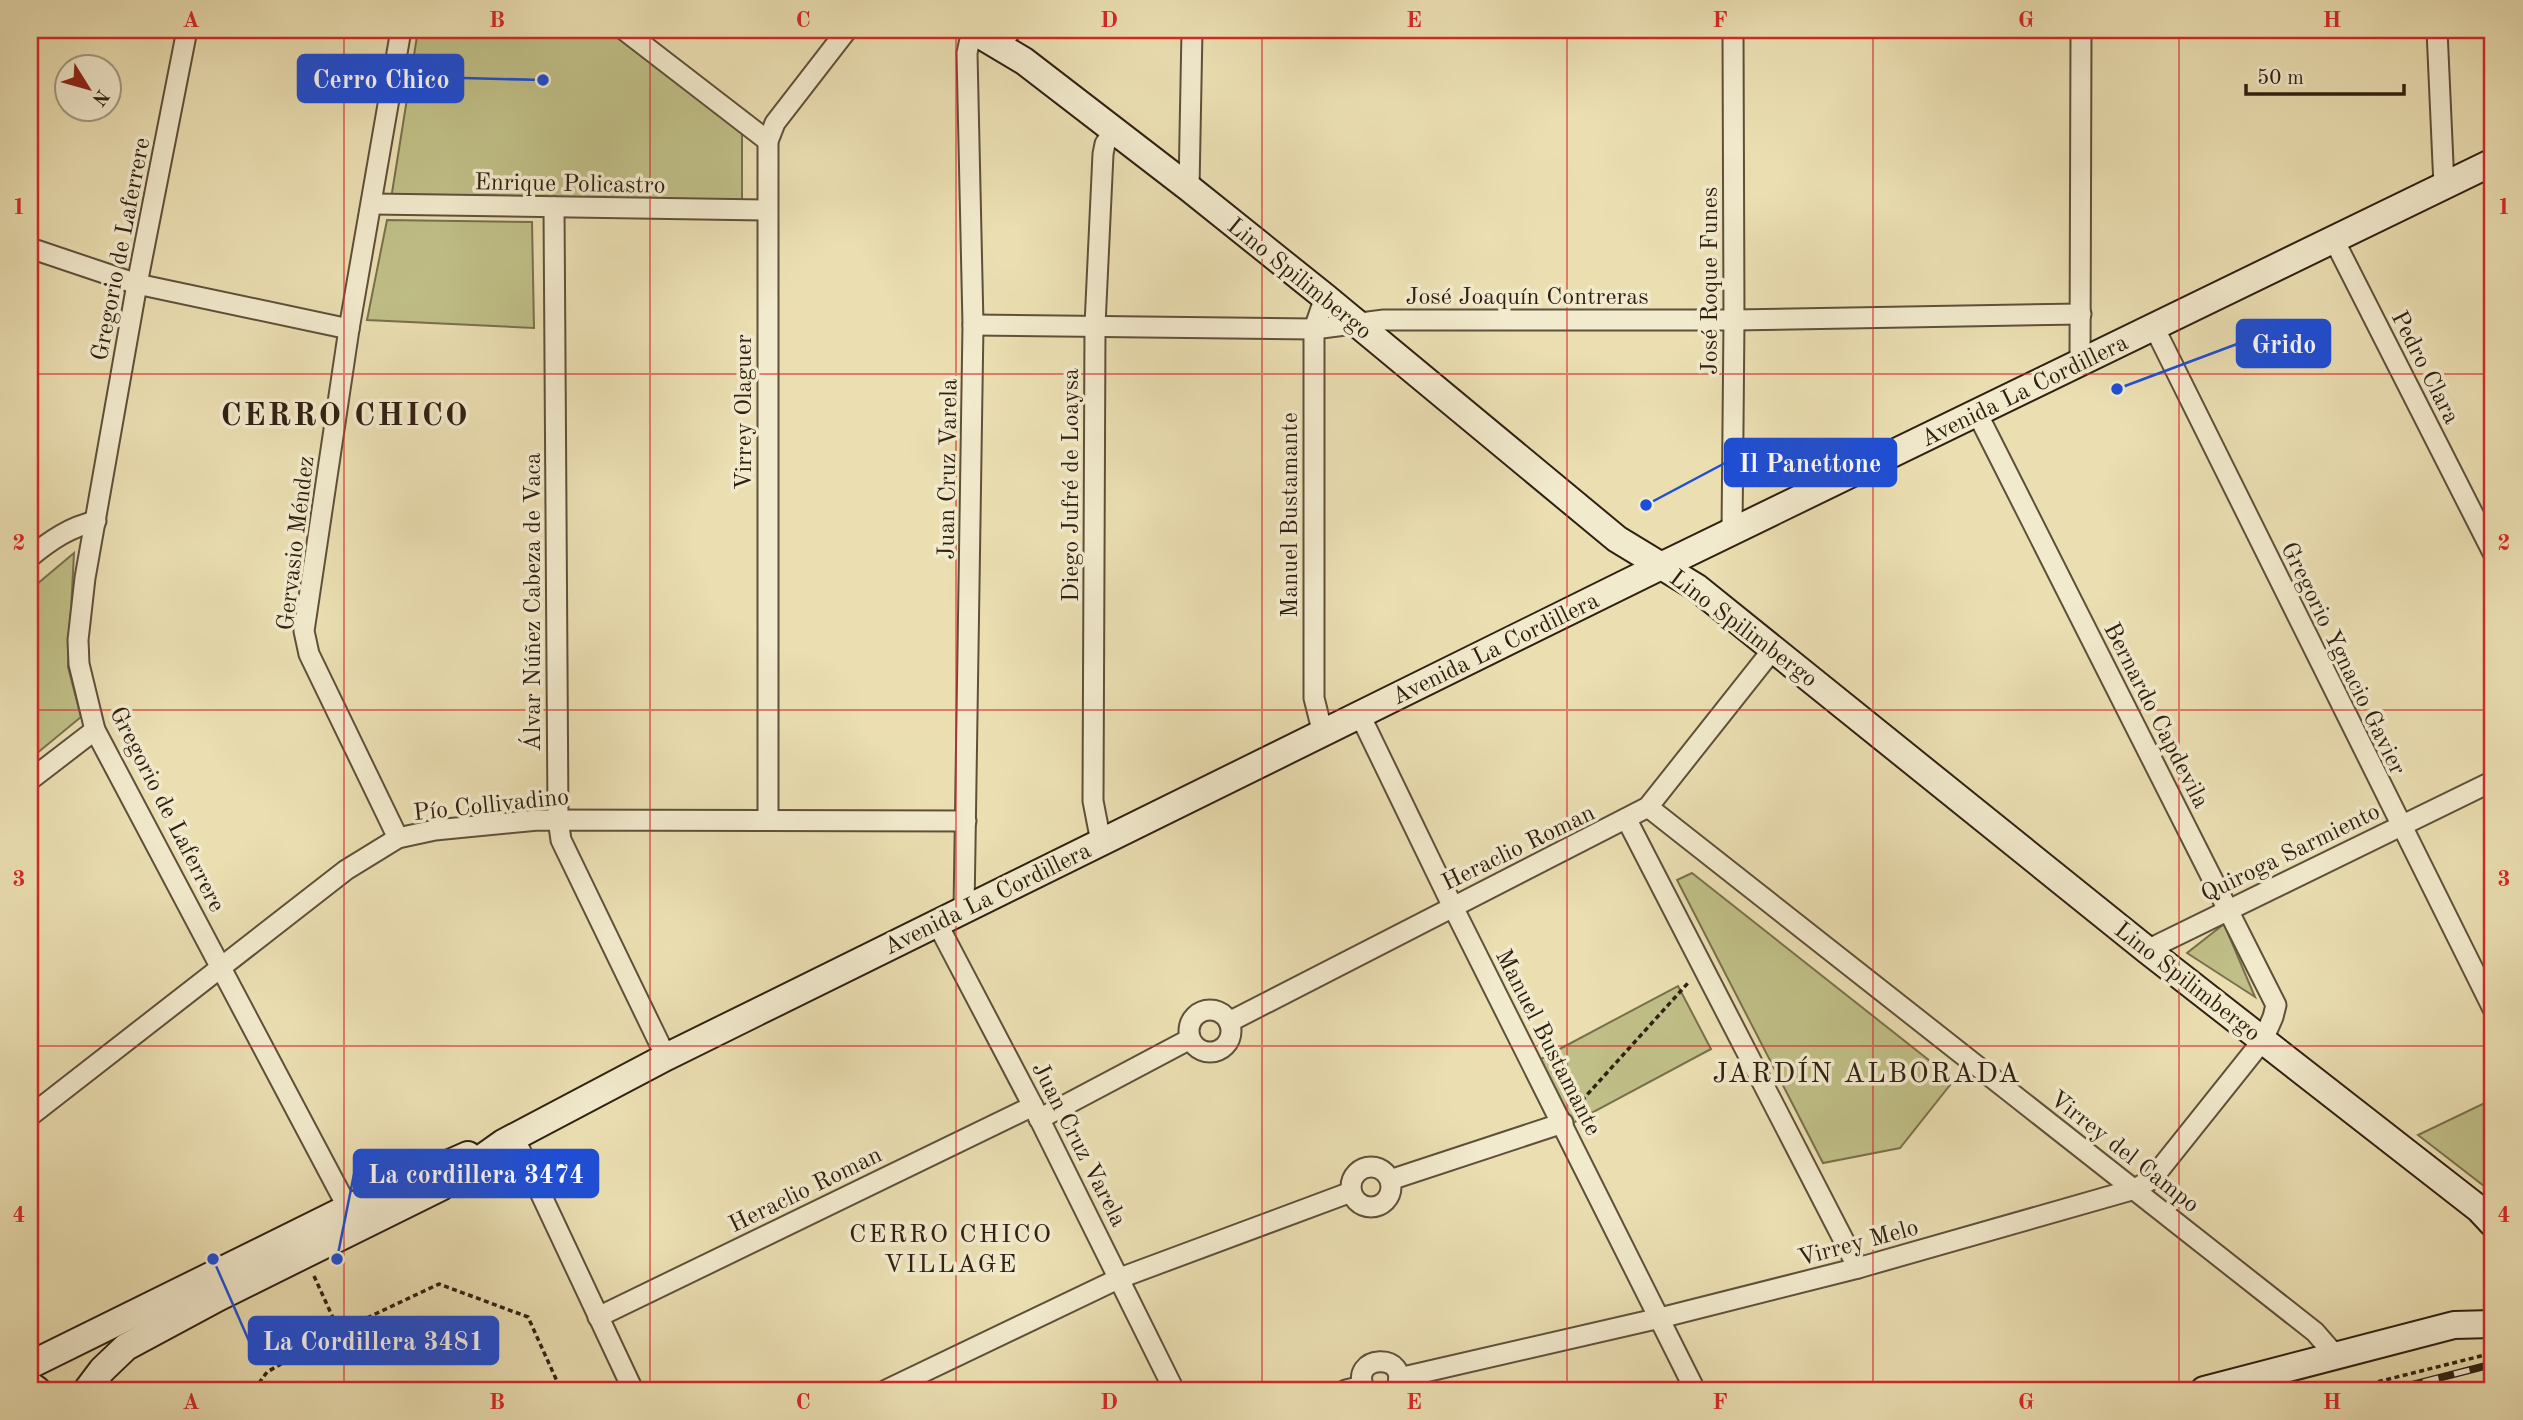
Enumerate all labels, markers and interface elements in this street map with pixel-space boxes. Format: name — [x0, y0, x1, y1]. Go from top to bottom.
text: A — [182, 9, 200, 32]
text: B — [489, 9, 505, 32]
text: C — [795, 9, 811, 32]
text: D — [1100, 9, 1118, 32]
text: E — [1406, 9, 1422, 32]
text: F — [1712, 9, 1728, 32]
text: G — [2018, 9, 2034, 32]
text: H — [2323, 9, 2341, 32]
north arrow — [52, 52, 122, 122]
scale bar — [2246, 52, 2404, 96]
callout: Cerro Chico — [298, 55, 463, 102]
text: Cerro Chico — [312, 68, 450, 94]
text: 50 m — [2257, 68, 2304, 89]
text: N — [87, 85, 112, 109]
street label: Gregorio de Laferrere — [89, 136, 155, 363]
street label: Enrique Policastro — [474, 171, 666, 199]
street label: José Roque Funes — [1699, 187, 1723, 375]
text: 1 — [12, 196, 26, 219]
text: 1 — [2497, 196, 2511, 219]
street label: Lino Spilimbergo — [1222, 214, 1375, 345]
street label: José Joaquín Contreras — [1405, 286, 1649, 310]
street label: Pedro Clara — [2386, 308, 2463, 428]
callout: Grido — [2237, 320, 2330, 367]
street label: Avenida La Cordillera — [1918, 331, 2132, 452]
text: Grido — [2252, 333, 2316, 359]
street label: Virrey Olaguer — [733, 334, 757, 490]
street label: Diego Jufré de Loaysa — [1060, 368, 1084, 602]
street label: Juan Cruz Varela — [935, 378, 963, 560]
district label: CERRO CHICO — [220, 401, 470, 433]
street label: Manuel Bustamante — [1279, 412, 1303, 618]
callout: Il Panettone — [1725, 439, 1896, 486]
street label: Álvar Núñez Cabeza de Vaca — [518, 452, 546, 752]
text: Il Panettone — [1739, 452, 1881, 478]
street label: Gervasio Méndez — [274, 455, 320, 632]
text: 2 — [12, 532, 26, 555]
text: 2 — [2497, 532, 2511, 555]
street label: Gregorio Ygnacio Gavier — [2275, 539, 2409, 779]
street label: Lino Spilimbergo — [1665, 566, 1821, 693]
street label: Avenida La Cordillera — [1389, 589, 1603, 710]
street label: Bernardo Capdevila — [2098, 619, 2212, 813]
street label: Gregorio de Laferrere — [104, 703, 228, 916]
street label: Pío Collivadino — [412, 786, 570, 826]
street label: Quiroga Sarmiento — [2198, 800, 2384, 907]
street label: Heraclio Roman — [1439, 801, 1599, 896]
street label: Avenida La Cordillera — [881, 839, 1095, 960]
text: 3 — [12, 868, 26, 891]
text: 3 — [2497, 868, 2511, 891]
street label: Lino Spilimbergo — [2109, 918, 2264, 1047]
street label: Manuel Bustamante — [1490, 946, 1605, 1140]
district label: JARDÍN ALBORADA — [1713, 1056, 2022, 1089]
street label: Juan Cruz Varela — [1026, 1059, 1130, 1231]
street label: Virrey del Campo — [2045, 1087, 2203, 1218]
street label: Heraclio Roman — [726, 1143, 886, 1238]
callout: La cordillera 3474 — [354, 1150, 598, 1197]
text: La cordillera 3474 — [368, 1163, 584, 1189]
text: 4 — [12, 1204, 26, 1227]
text: 4 — [2497, 1204, 2511, 1227]
street label: Virrey Melo — [1796, 1216, 1921, 1272]
district label: CERRO CHICO VILLAGE — [849, 1222, 1053, 1278]
callout: La Cordillera 3481 — [249, 1317, 498, 1364]
text: La Cordillera 3481 — [262, 1330, 484, 1356]
text: A — [182, 1391, 200, 1414]
text: B — [489, 1391, 505, 1414]
text: C — [795, 1391, 811, 1414]
text: D — [1100, 1391, 1118, 1414]
text: E — [1406, 1391, 1422, 1414]
text: F — [1712, 1391, 1728, 1414]
text: G — [2018, 1391, 2034, 1414]
text: H — [2323, 1391, 2341, 1414]

